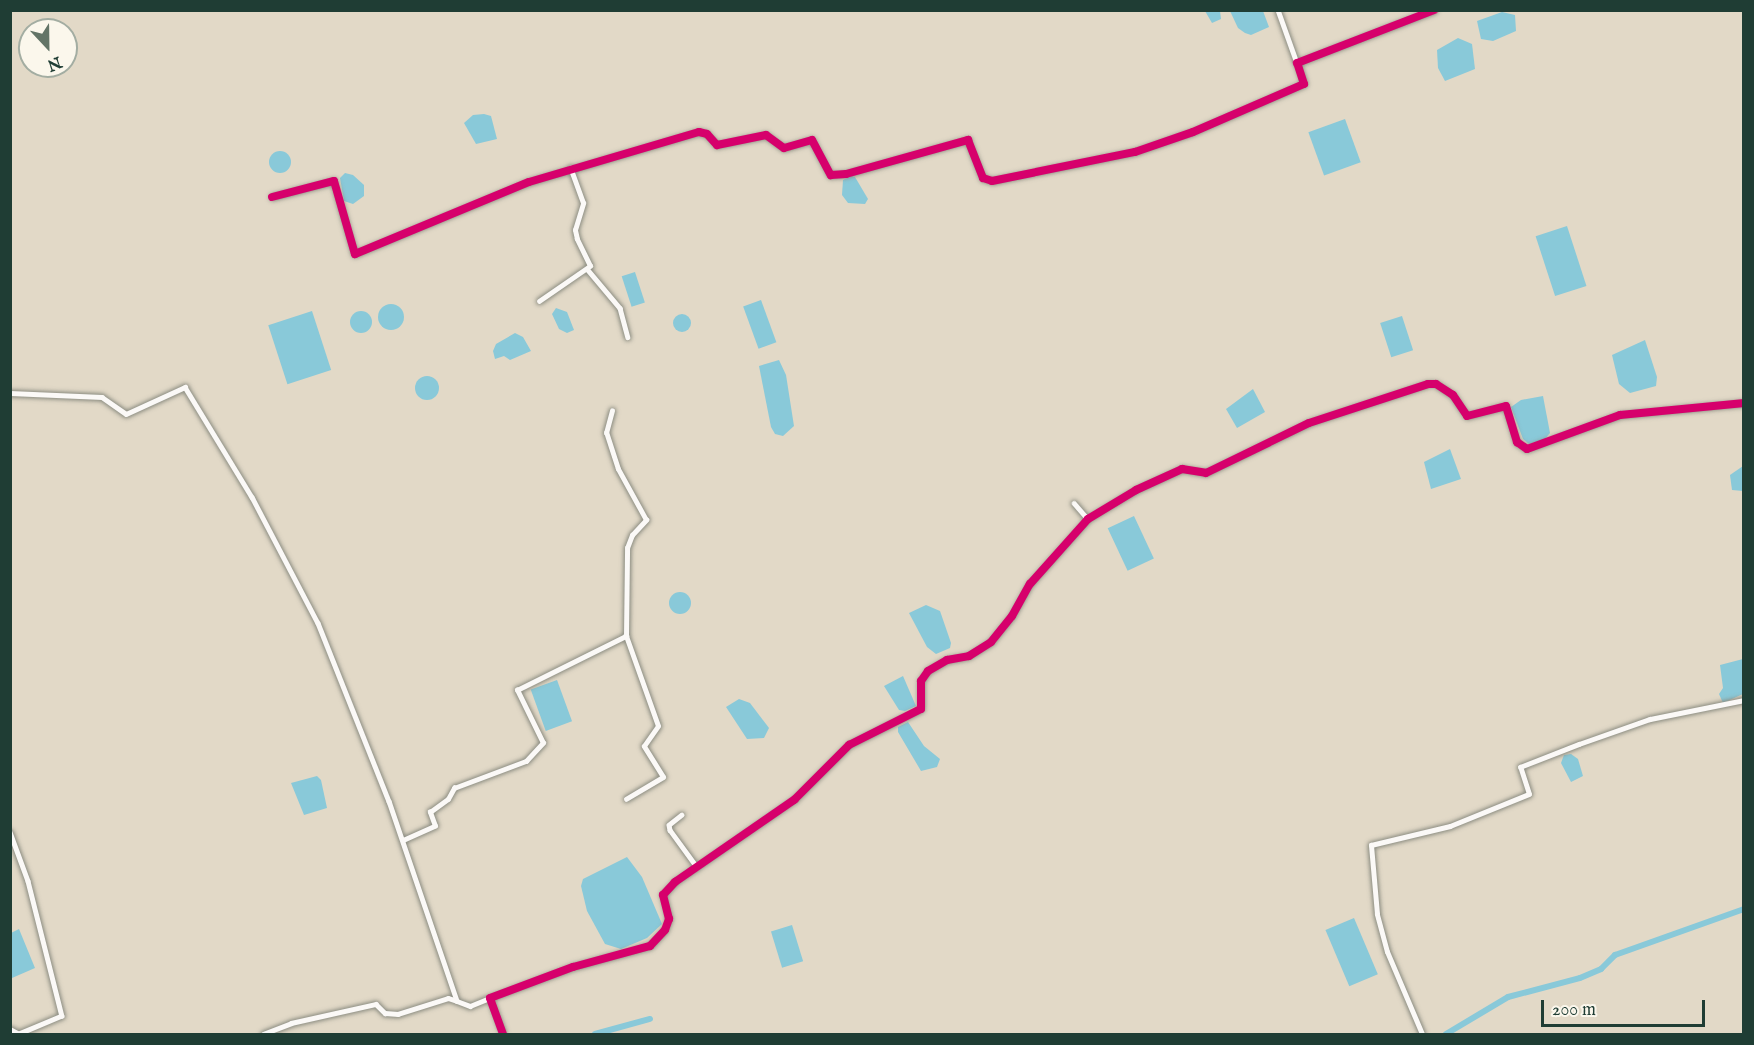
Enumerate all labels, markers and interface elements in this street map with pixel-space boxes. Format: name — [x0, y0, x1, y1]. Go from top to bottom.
north arrow — [18, 18, 78, 78]
text: N — [44, 51, 64, 75]
scale bar — [1544, 988, 1708, 1026]
text: 200 m — [1552, 999, 1596, 1022]

